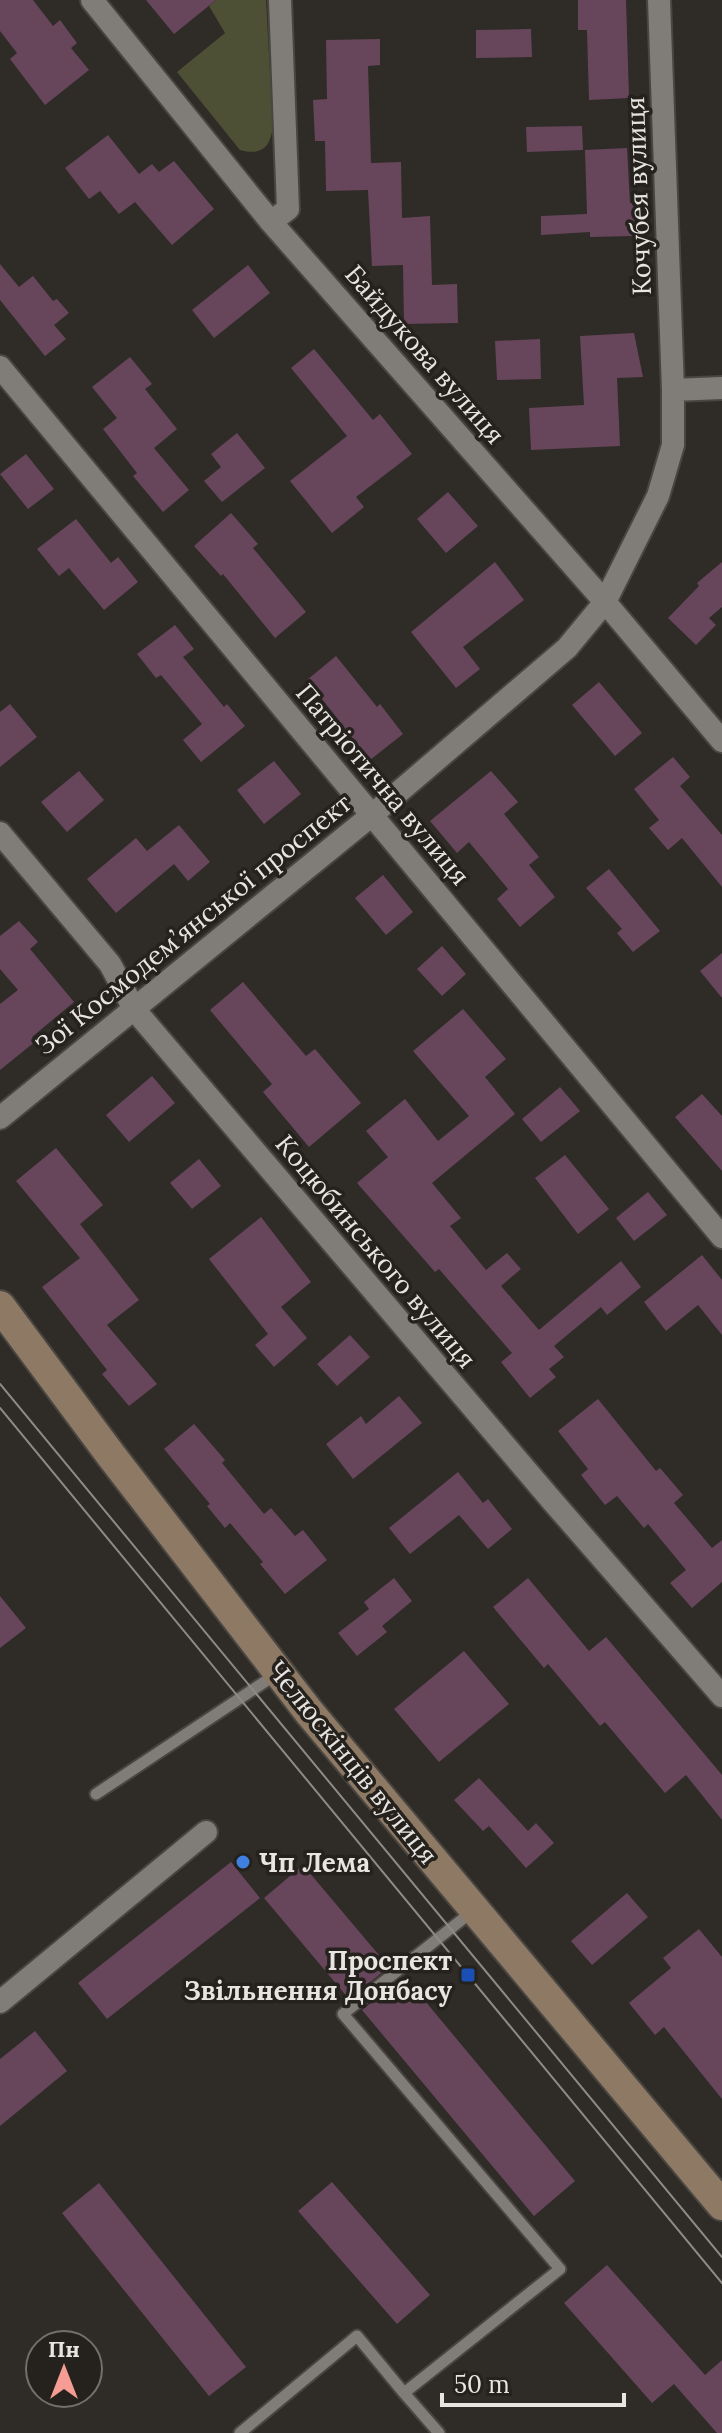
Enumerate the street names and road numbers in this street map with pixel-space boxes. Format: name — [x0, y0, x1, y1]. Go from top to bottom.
street label: Кочубея вулиця — [618, 96, 658, 296]
street label: Байдукова вулиця — [338, 258, 512, 450]
street label: Патріотична вулиця — [289, 676, 477, 892]
street label: Зої Космодем’янської проспект — [28, 786, 358, 1062]
street label: Коцюбинського вулиця — [269, 1127, 483, 1375]
street label: Челюскінців вулиця — [261, 1654, 445, 1870]

